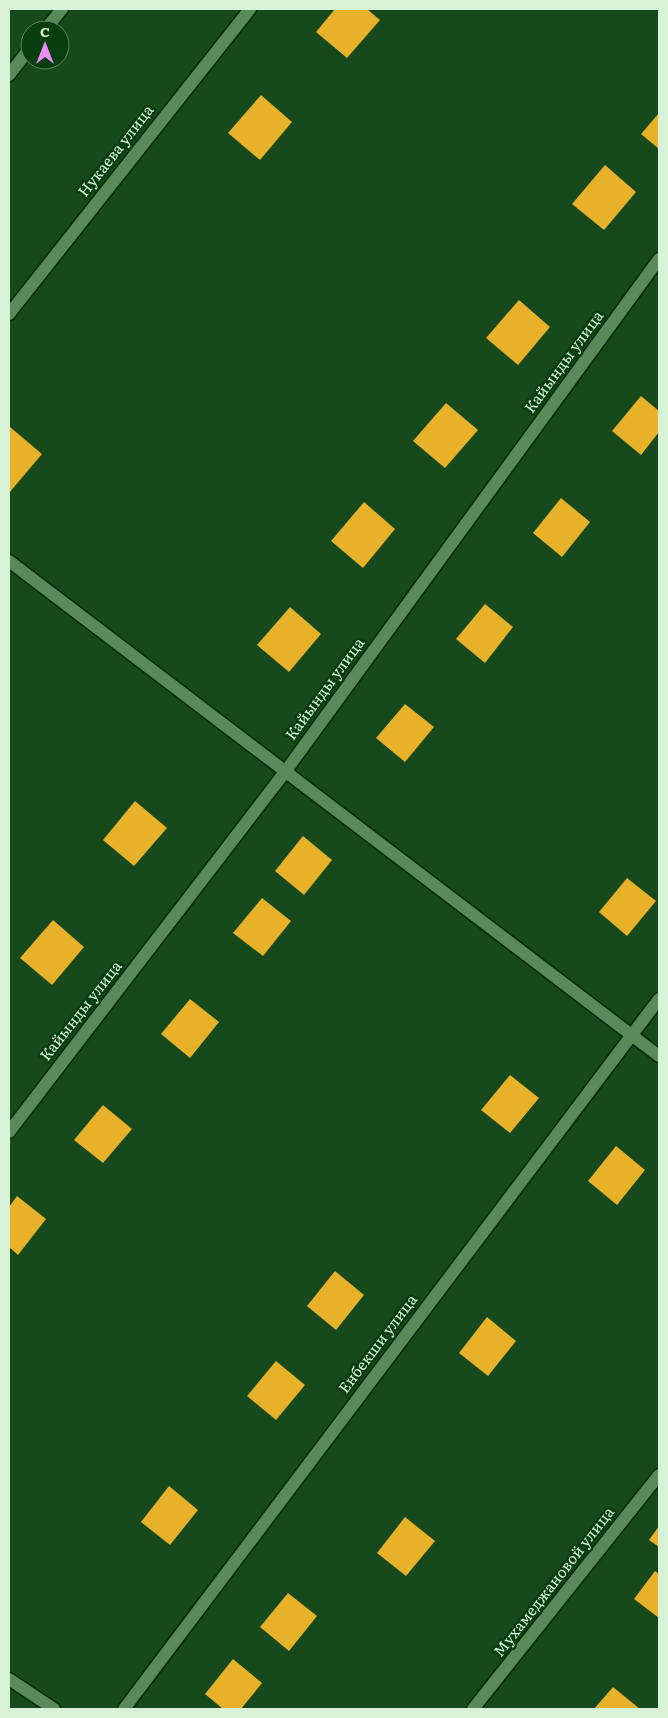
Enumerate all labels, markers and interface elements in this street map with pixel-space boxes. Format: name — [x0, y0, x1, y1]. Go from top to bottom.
north arrow — [20, 20, 70, 70]
text: С — [40, 21, 50, 41]
street label: Нукаева улица — [71, 98, 159, 201]
street label: Кайынды улица — [518, 304, 608, 417]
street label: Кайынды улица — [279, 631, 369, 744]
street label: Кайынды улица — [33, 954, 127, 1065]
street label: Енбекши улица — [332, 1288, 422, 1397]
street label: Мухамеджановой улица — [487, 1500, 619, 1661]

